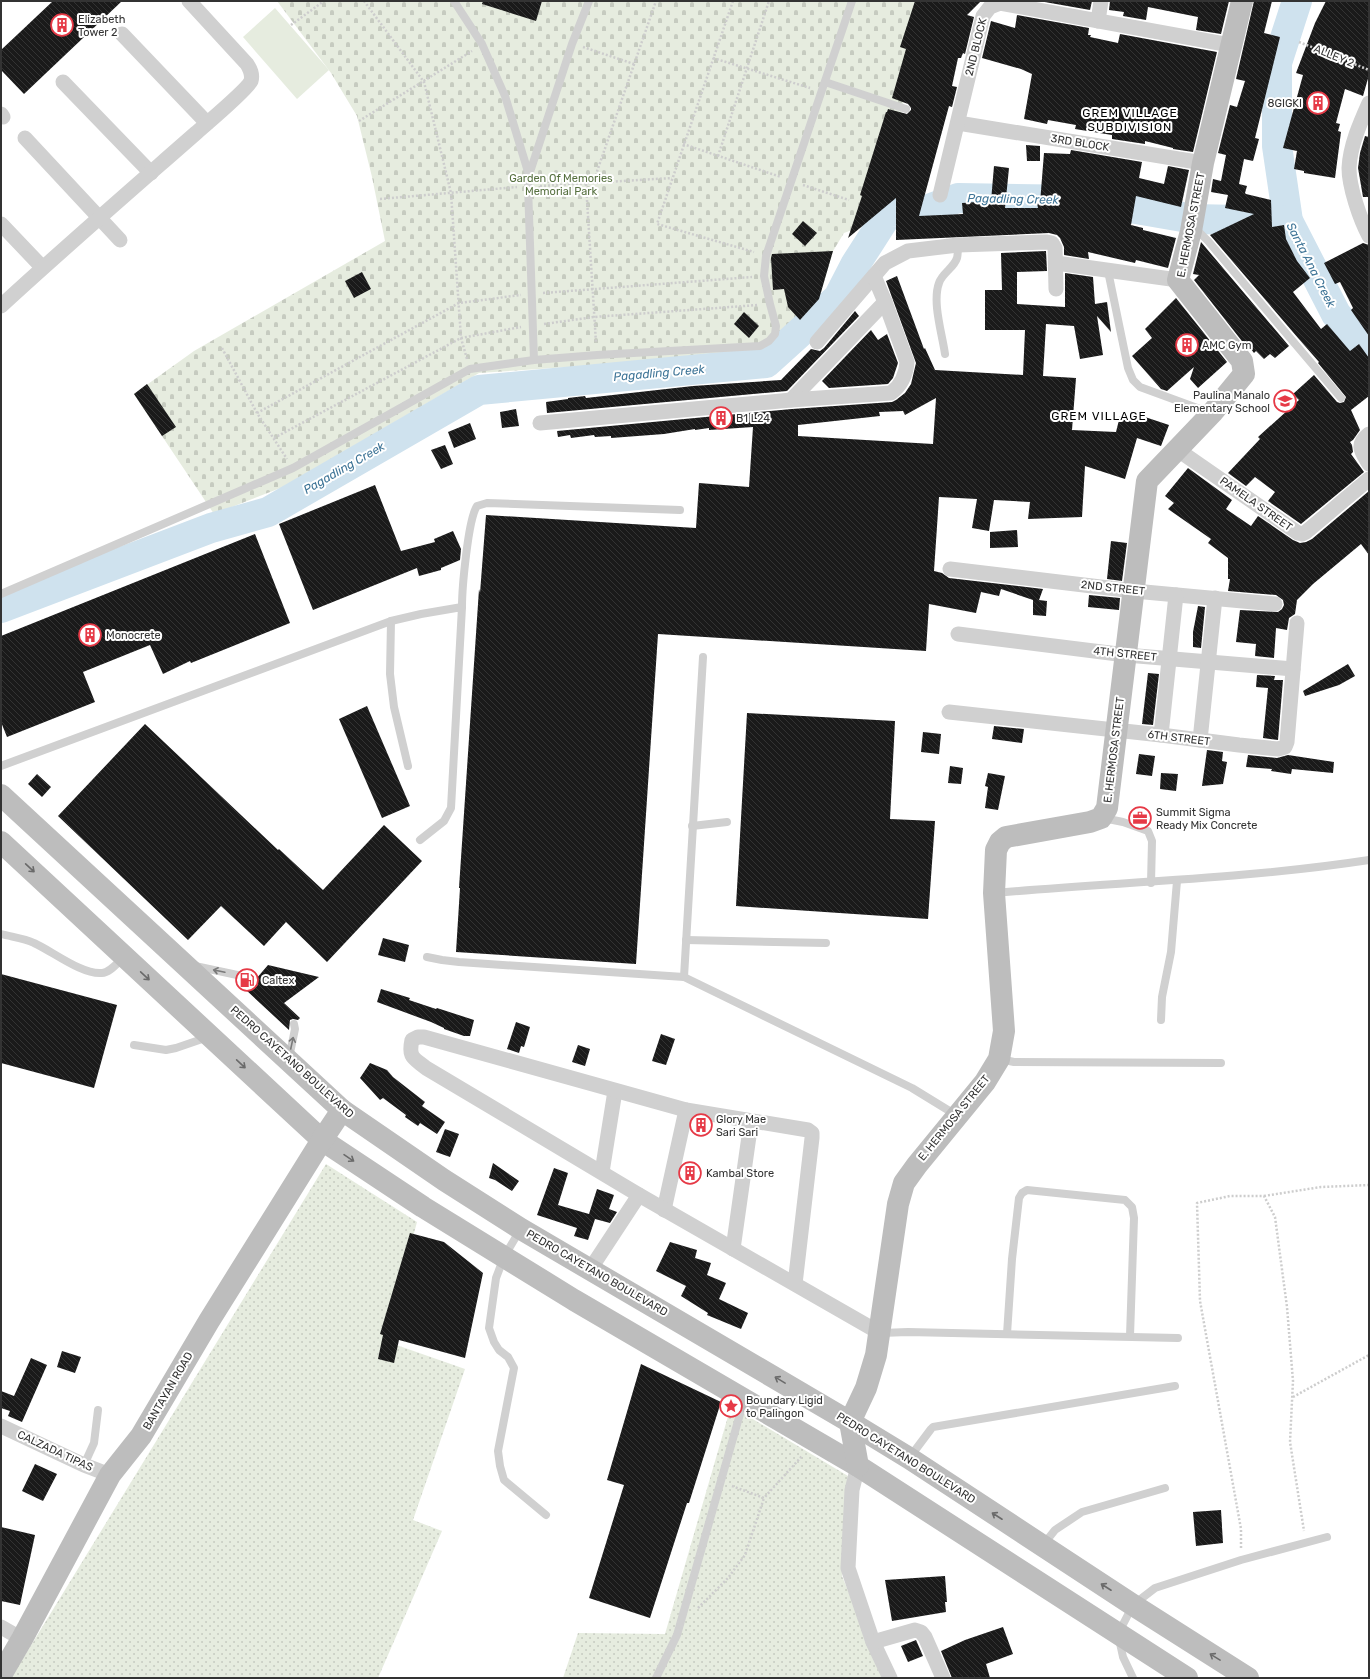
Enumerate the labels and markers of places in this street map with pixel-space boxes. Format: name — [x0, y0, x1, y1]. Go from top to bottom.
building icon: Elizabeth Tower 2 — [49, 12, 75, 38]
place label: Elizabeth Tower 2 — [78, 13, 125, 39]
building icon: 8GIGKI — [1305, 90, 1331, 116]
place label: 8GIGKI — [1267, 97, 1302, 110]
building icon: AMC Gym — [1174, 332, 1200, 358]
place label: AMC Gym — [1202, 339, 1252, 352]
school or university icon: Paulina Manalo Elementary School — [1272, 388, 1298, 414]
place label: Paulina Manalo Elementary School — [1174, 389, 1270, 415]
building icon: B1 L24 — [708, 405, 734, 431]
place label: B1 L24 — [736, 412, 770, 425]
building icon: Monocrete — [77, 622, 103, 648]
place label: Monocrete — [106, 629, 161, 642]
office icon: Summit Sigma Ready Mix Concrete — [1127, 805, 1153, 831]
place label: Summit Sigma Ready Mix Concrete — [1156, 806, 1257, 832]
fuel station icon: Caltex — [234, 967, 260, 993]
place label: Caltex — [262, 974, 294, 987]
building icon: Glory Mae Sari Sari — [688, 1112, 714, 1138]
place label: Glory Mae Sari Sari — [716, 1113, 766, 1139]
building icon: Kambal Store — [677, 1160, 703, 1186]
place label: Kambal Store — [706, 1167, 774, 1180]
place icon: Boundary Ligid to Palingon — [718, 1393, 744, 1419]
place label: Boundary Ligid to Palingon — [746, 1394, 823, 1420]

